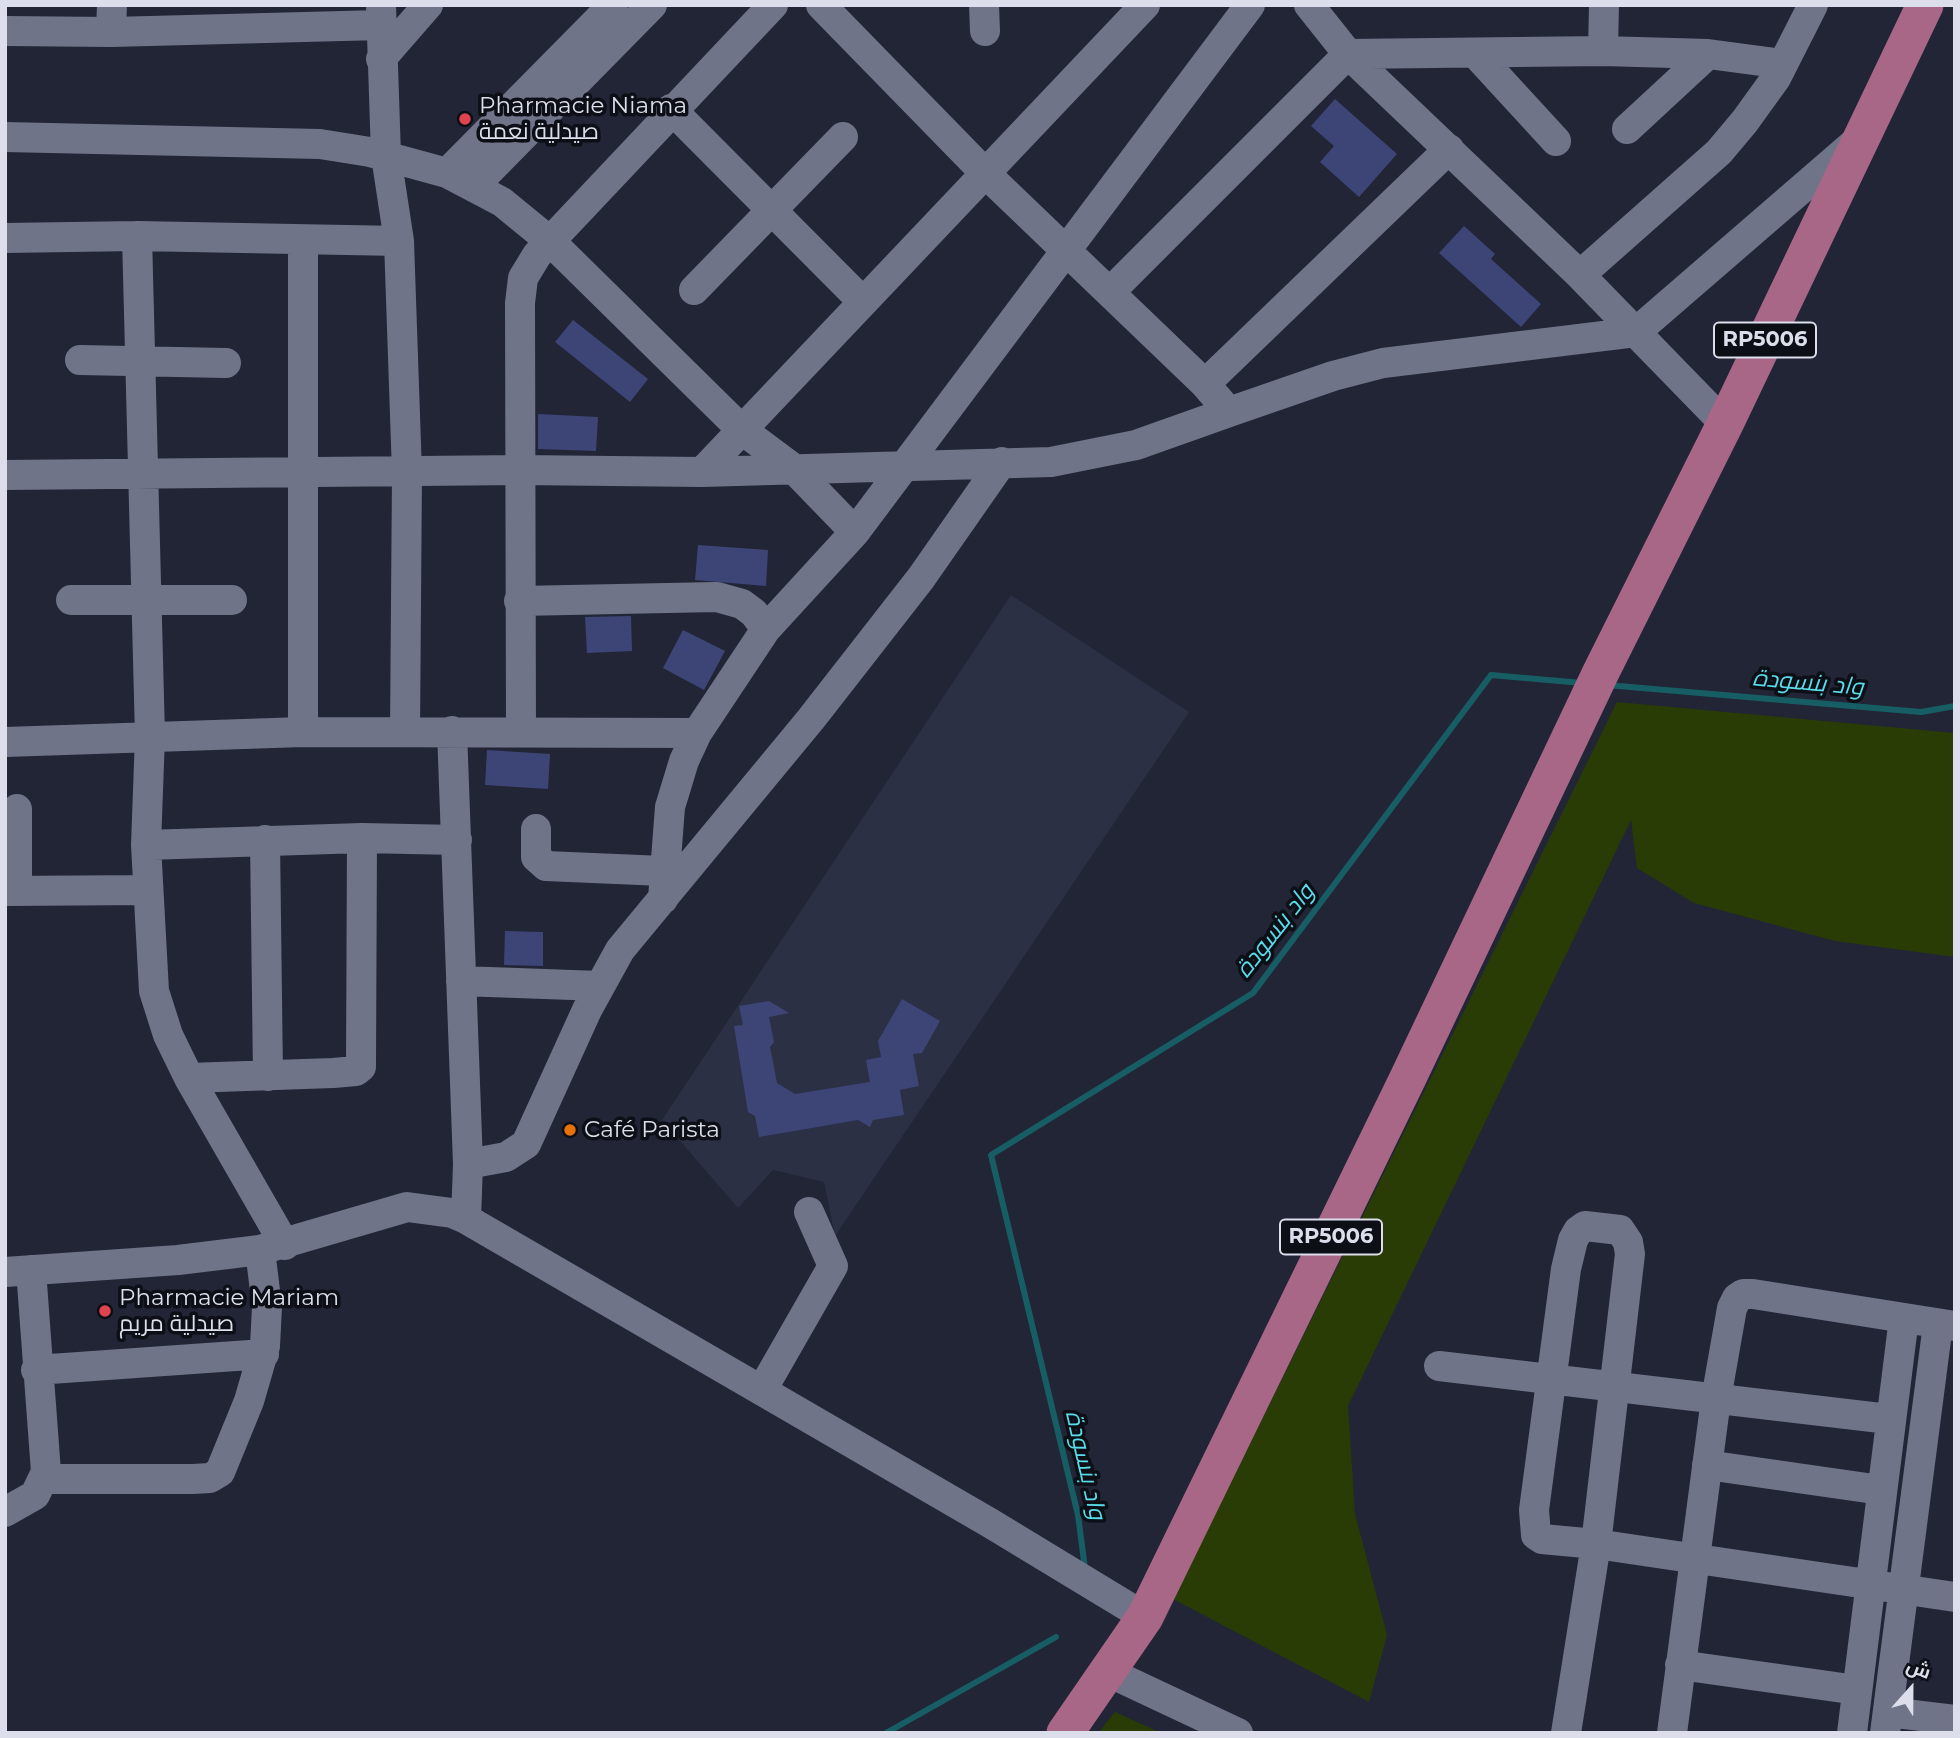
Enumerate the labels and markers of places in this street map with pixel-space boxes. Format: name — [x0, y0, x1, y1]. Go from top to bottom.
place label: Pharmacie Niama صيدلية نعمة — [479, 92, 687, 146]
marker: Pharmacie Niama صيدلية نعمة — [457, 111, 473, 127]
place label: Café Parista — [584, 1116, 720, 1144]
marker: Café Parista — [562, 1122, 578, 1138]
place label: Pharmacie Mariam صيدلية مريم — [119, 1284, 339, 1338]
marker: Pharmacie Mariam صيدلية مريم — [97, 1303, 113, 1319]

